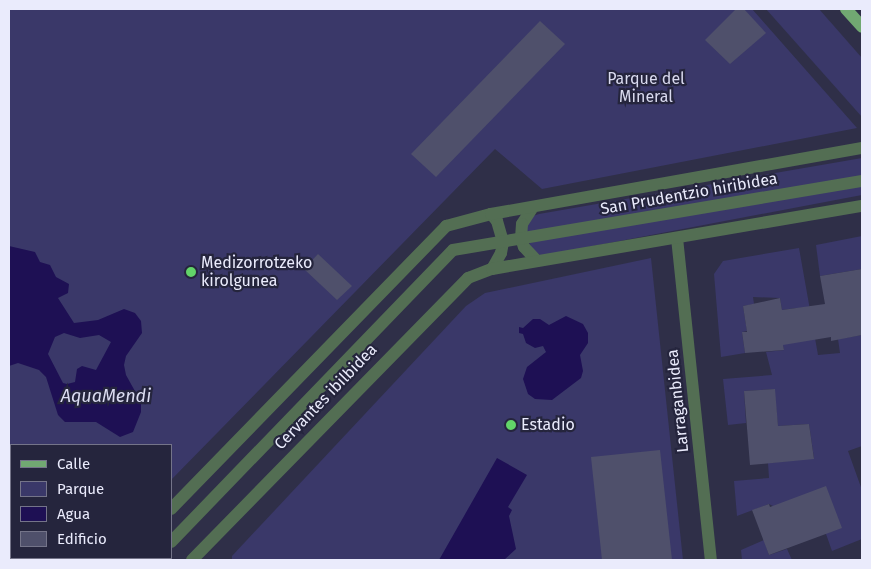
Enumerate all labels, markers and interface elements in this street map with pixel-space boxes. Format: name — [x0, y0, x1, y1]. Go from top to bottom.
park label: Parque del Mineral — [607, 69, 685, 107]
street label: San Prudentzio hiribidea — [599, 169, 779, 219]
place label: Medizorrotzeko kirolgunea — [201, 253, 312, 291]
marker: Medizorrotzeko kirolgunea — [185, 266, 197, 278]
street label: Cervantes ibilbidea — [271, 340, 381, 454]
street label: Larraganbidea — [663, 348, 693, 454]
water label: AquaMendi — [61, 385, 151, 407]
place label: Estadio — [521, 415, 575, 435]
marker: Estadio — [505, 419, 517, 431]
legend — [10, 444, 172, 559]
text: Calle — [57, 455, 90, 473]
text: Parque — [57, 480, 104, 498]
text: Agua — [57, 505, 90, 523]
text: Edificio — [57, 530, 107, 548]

